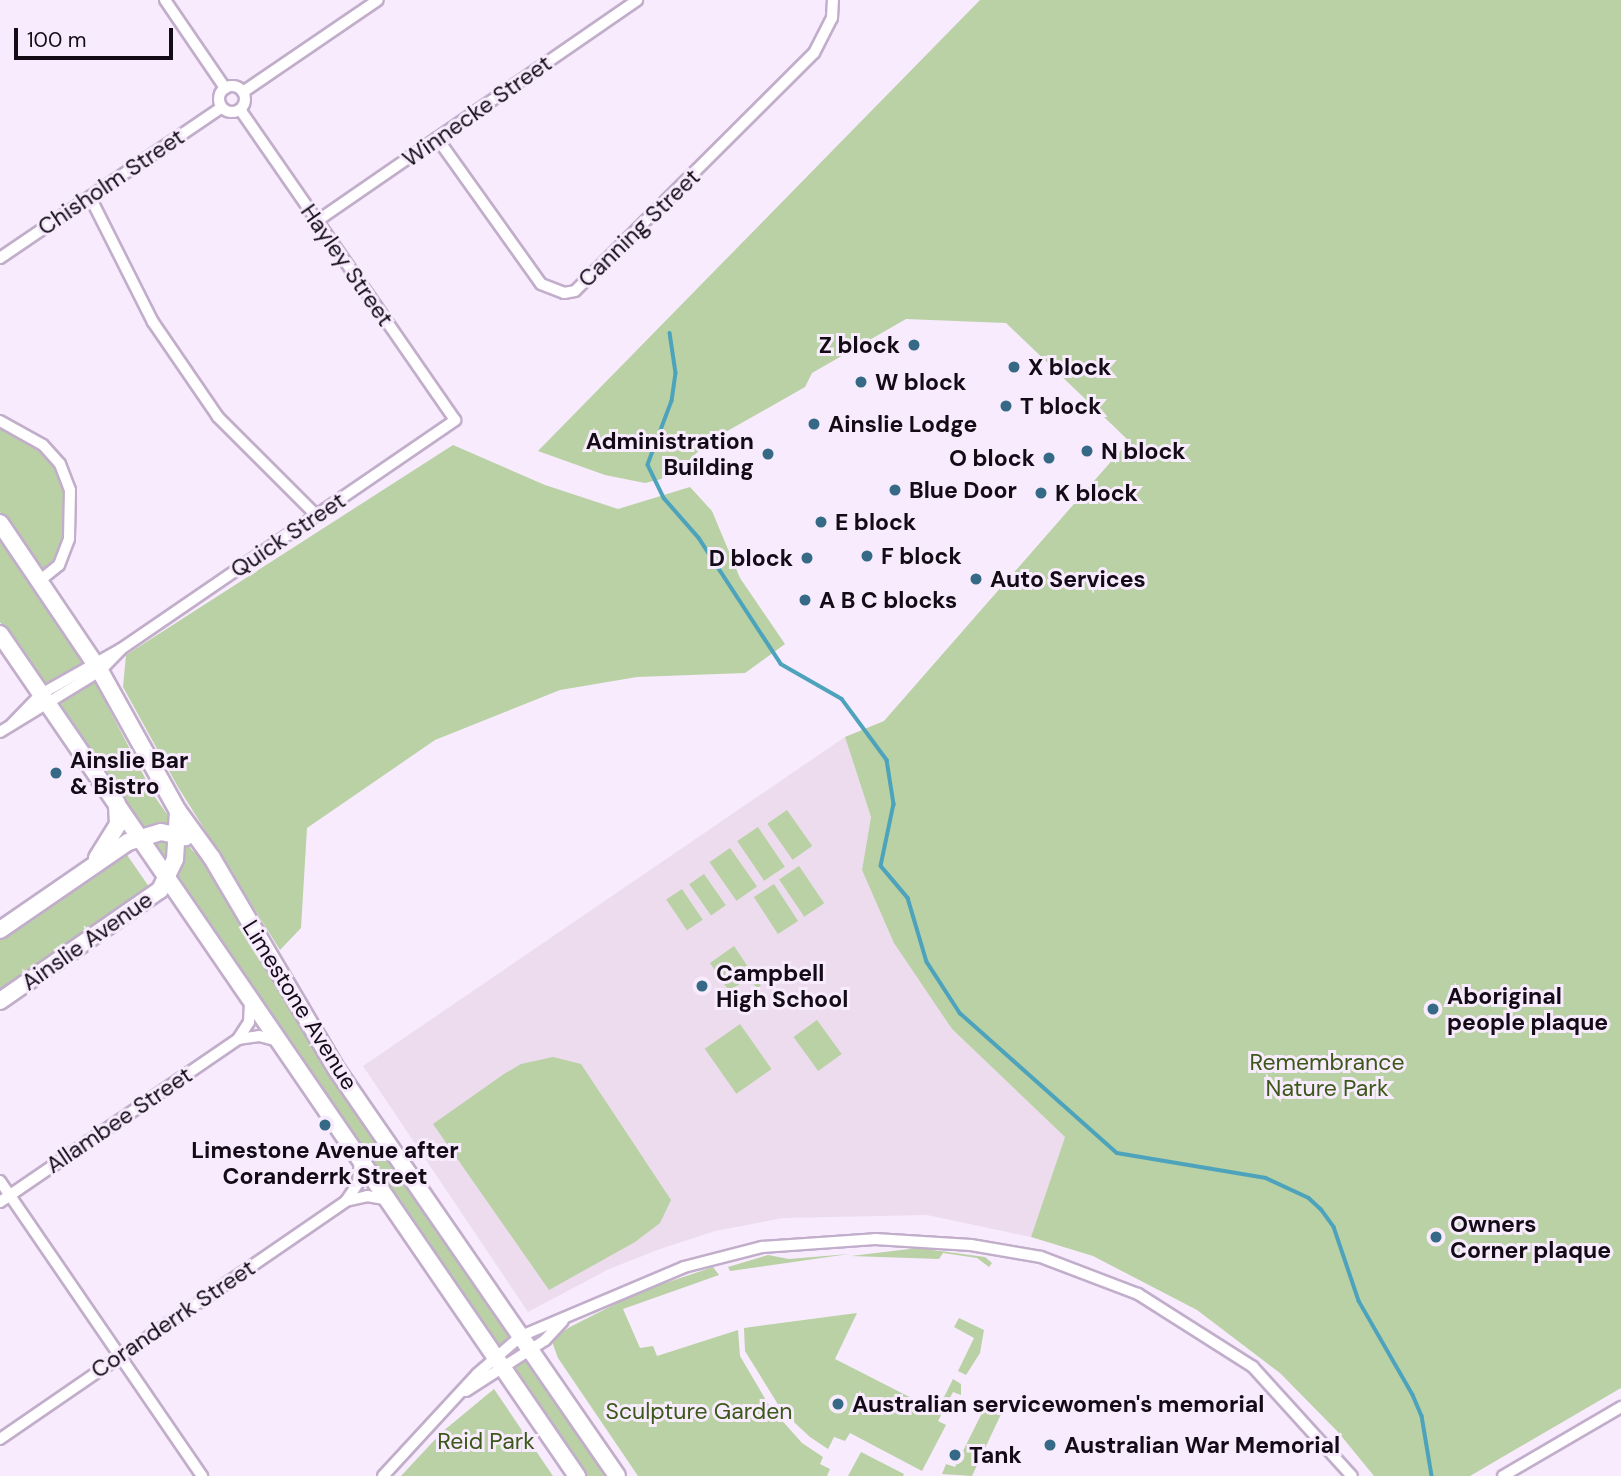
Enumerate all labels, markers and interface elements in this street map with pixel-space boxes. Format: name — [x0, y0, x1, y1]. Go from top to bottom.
scale bar — [18, 14, 177, 58]
text: 100 m — [27, 26, 87, 54]
street label: Winnecke Street — [397, 49, 557, 173]
street label: Chisholm Street — [33, 123, 189, 241]
street label: Canning Street — [572, 163, 706, 293]
street label: Hayley Street — [295, 199, 399, 331]
place label: Z block — [819, 331, 900, 359]
marker: Z block — [906, 337, 922, 353]
place label: X block — [1028, 353, 1111, 381]
marker: X block — [1006, 359, 1022, 375]
place label: W block — [875, 368, 966, 396]
marker: W block — [853, 374, 869, 390]
place label: T block — [1020, 392, 1102, 420]
marker: T block — [998, 398, 1014, 414]
place label: Ainslie Lodge — [828, 410, 977, 438]
marker: Ainslie Lodge — [806, 416, 822, 432]
place label: Administration Building — [586, 427, 754, 481]
place label: N block — [1101, 437, 1186, 465]
marker: N block — [1079, 443, 1095, 459]
place label: O block — [949, 444, 1035, 472]
marker: Administration Building — [760, 446, 776, 462]
marker: O block — [1041, 450, 1057, 466]
place label: Blue Door — [909, 476, 1017, 504]
place label: K block — [1055, 479, 1138, 507]
marker: Blue Door — [887, 482, 903, 498]
marker: K block — [1033, 485, 1049, 501]
street label: Quick Street — [225, 486, 351, 584]
place label: E block — [835, 508, 916, 536]
marker: E block — [813, 514, 829, 530]
place label: F block — [881, 542, 962, 570]
place label: D block — [709, 544, 793, 572]
marker: F block — [859, 548, 875, 564]
marker: D block — [799, 550, 815, 566]
place label: Auto Services — [990, 565, 1146, 593]
marker: Auto Services — [968, 571, 984, 587]
place label: A B C blocks — [819, 586, 957, 614]
marker: A B C blocks — [797, 592, 813, 608]
place label: Ainslie Bar & Bistro — [70, 746, 188, 800]
marker: Ainslie Bar & Bistro — [48, 765, 64, 781]
street label: Ainslie Avenue — [16, 886, 158, 996]
street label: Limestone Avenue — [237, 915, 363, 1095]
place label: Campbell High School — [716, 959, 848, 1013]
marker: Campbell High School — [694, 978, 710, 994]
place label: Aboriginal people plaque — [1447, 982, 1608, 1036]
marker: Aboriginal people plaque — [1425, 1001, 1441, 1017]
park label: Remembrance Nature Park — [1250, 1048, 1404, 1102]
street label: Allambee Street — [41, 1061, 197, 1179]
marker: Limestone Avenue after Coranderrk Street — [317, 1117, 333, 1133]
place label: Limestone Avenue after Coranderrk Street — [191, 1136, 459, 1190]
place label: Owners Corner plaque — [1450, 1210, 1611, 1264]
marker: Owners Corner plaque — [1428, 1229, 1444, 1245]
street label: Coranderrk Street — [86, 1254, 260, 1384]
place label: Australian servicewomen's memorial — [852, 1390, 1264, 1418]
marker: Australian servicewomen's memorial — [830, 1396, 846, 1412]
park label: Sculpture Garden — [606, 1397, 792, 1425]
park label: Reid Park — [437, 1427, 535, 1455]
place label: Australian War Memorial — [1064, 1431, 1340, 1459]
marker: Australian War Memorial — [1042, 1437, 1058, 1453]
place label: Tank — [969, 1441, 1022, 1469]
marker: Tank — [947, 1447, 963, 1463]

